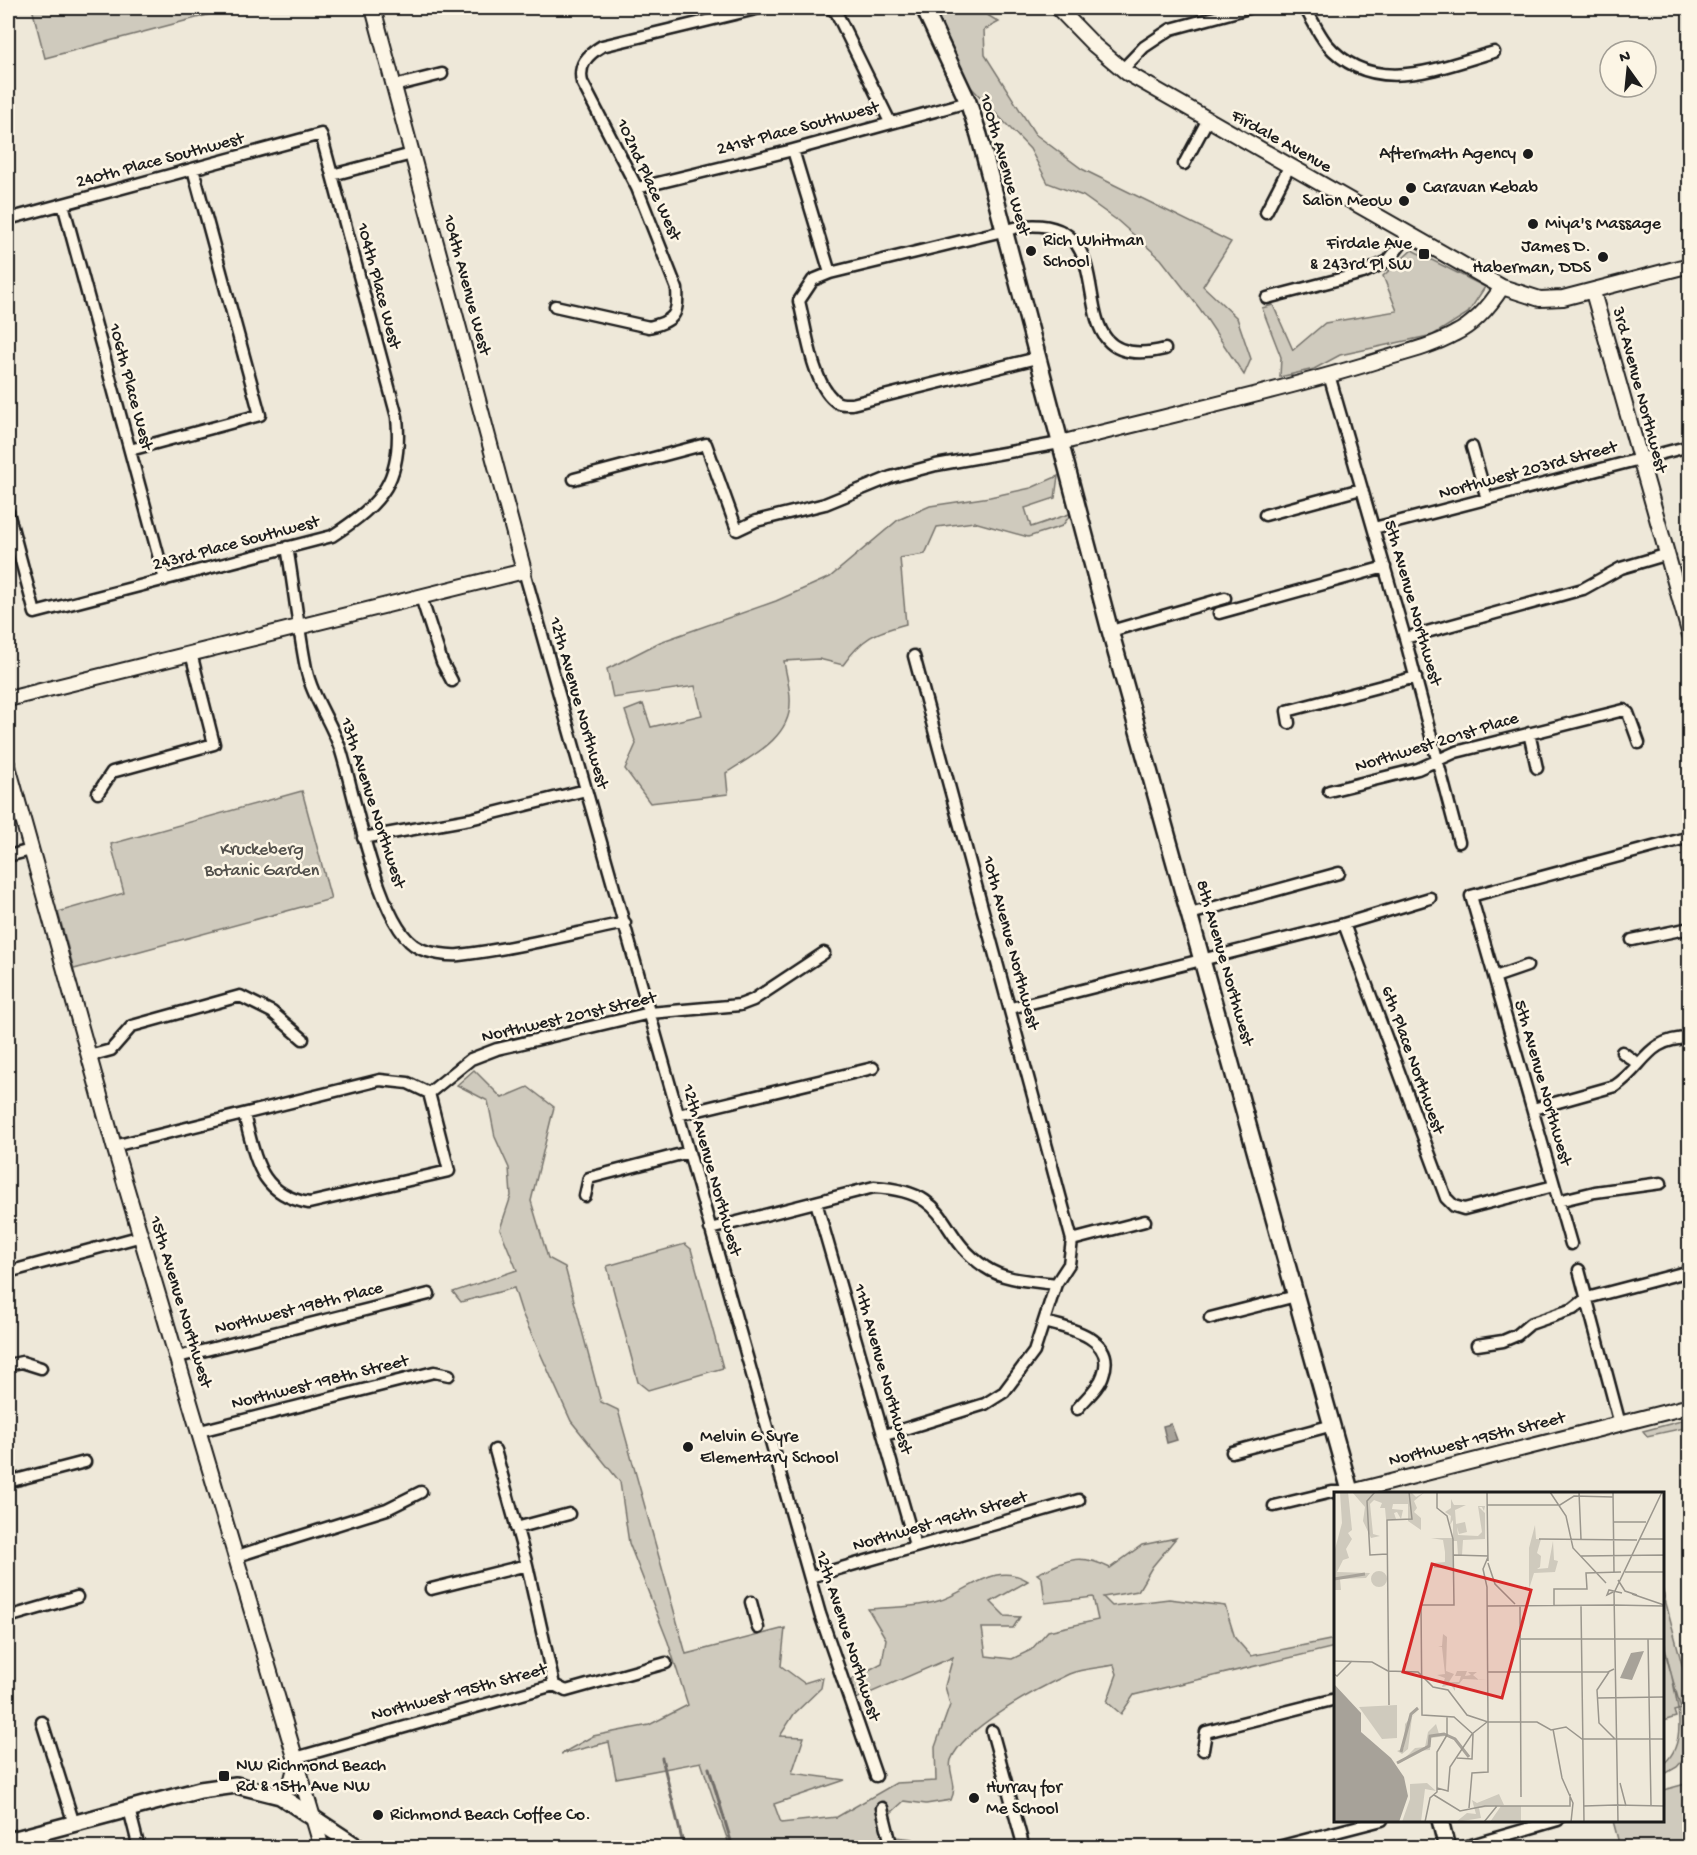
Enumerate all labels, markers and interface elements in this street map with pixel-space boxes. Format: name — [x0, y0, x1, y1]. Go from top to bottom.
north arrow — [1598, 39, 1658, 99]
text: N — [1618, 47, 1633, 68]
street label: 100th Avenue West — [974, 91, 1035, 240]
street label: 241st Place Southwest — [715, 97, 883, 161]
street label: Firdale Avenue — [1226, 105, 1336, 179]
street label: 102nd Place West — [610, 115, 686, 246]
street label: 240th Place Southwest — [74, 128, 248, 194]
place label: Aftermath Agency — [1379, 144, 1516, 165]
marker: Aftermath Agency — [1521, 147, 1535, 161]
place label: Caravan Kebab — [1423, 178, 1539, 199]
marker: Caravan Kebab — [1404, 181, 1418, 195]
place label: Salon Meow — [1302, 191, 1392, 212]
marker: Salon Meow — [1397, 194, 1411, 208]
street label: 104th Avenue West — [437, 212, 495, 359]
place label: Miya's Massage — [1545, 214, 1662, 235]
marker: Miya's Massage — [1526, 217, 1540, 231]
street label: 104th Place West — [351, 220, 405, 353]
place label: Rich Whitman School — [1043, 231, 1144, 273]
place label: Firdale Ave & 243rd Pl SW — [1310, 234, 1413, 276]
place label: James D. Haberman, DDS — [1473, 237, 1592, 279]
marker: Rich Whitman School — [1024, 244, 1038, 258]
marker: Firdale Ave & 243rd Pl SW — [1417, 247, 1431, 261]
marker: James D. Haberman, DDS — [1596, 250, 1610, 264]
street label: 3rd Avenue Northwest — [1607, 304, 1672, 477]
street label: 106th Place West — [103, 321, 157, 454]
street label: Northwest 203rd Street — [1437, 437, 1621, 505]
street label: 243rd Place Southwest — [150, 511, 323, 576]
street label: 5th Avenue Northwest — [1378, 518, 1446, 690]
street label: 12th Avenue Northwest — [543, 614, 613, 793]
street label: Northwest 201st Place — [1353, 708, 1522, 778]
street label: 13th Avenue Northwest — [334, 714, 410, 892]
park label: Kruckeberg Botanic Garden — [204, 840, 320, 882]
street label: 10th Avenue Northwest — [976, 853, 1044, 1034]
street label: 8th Avenue Northwest — [1190, 878, 1258, 1050]
street label: 6th Place Northwest — [1376, 983, 1449, 1138]
street label: Northwest 201st Street — [480, 987, 660, 1048]
street label: 5th Avenue Northwest — [1508, 998, 1576, 1170]
street label: 12th Avenue Northwest — [676, 1081, 746, 1260]
street label: 15th Avenue Northwest — [144, 1213, 217, 1392]
street label: Northwest 198th Place — [213, 1278, 386, 1340]
street label: 11th Avenue Northwest — [847, 1281, 917, 1458]
street label: Northwest 198th Street — [229, 1350, 412, 1415]
street label: Northwest 195th Street — [1387, 1408, 1569, 1472]
place label: Melvin G Syre Elementary School — [700, 1427, 839, 1469]
marker: Melvin G Syre Elementary School — [681, 1440, 695, 1454]
street label: Northwest 196th Street — [850, 1487, 1031, 1557]
inset map — [1334, 1492, 1664, 1822]
street label: 12th Avenue Northwest — [809, 1547, 885, 1725]
street label: Northwest 195th Street — [369, 1659, 551, 1727]
place label: NW Richmond Beach Rd & 15th Ave NW — [236, 1756, 387, 1798]
marker: NW Richmond Beach Rd & 15th Ave NW — [217, 1769, 231, 1783]
place label: Hurray for Me School — [986, 1778, 1063, 1820]
marker: Hurray for Me School — [967, 1791, 981, 1805]
place label: Richmond Beach Coffee Co. — [390, 1805, 591, 1826]
marker: Richmond Beach Coffee Co. — [371, 1808, 385, 1822]

